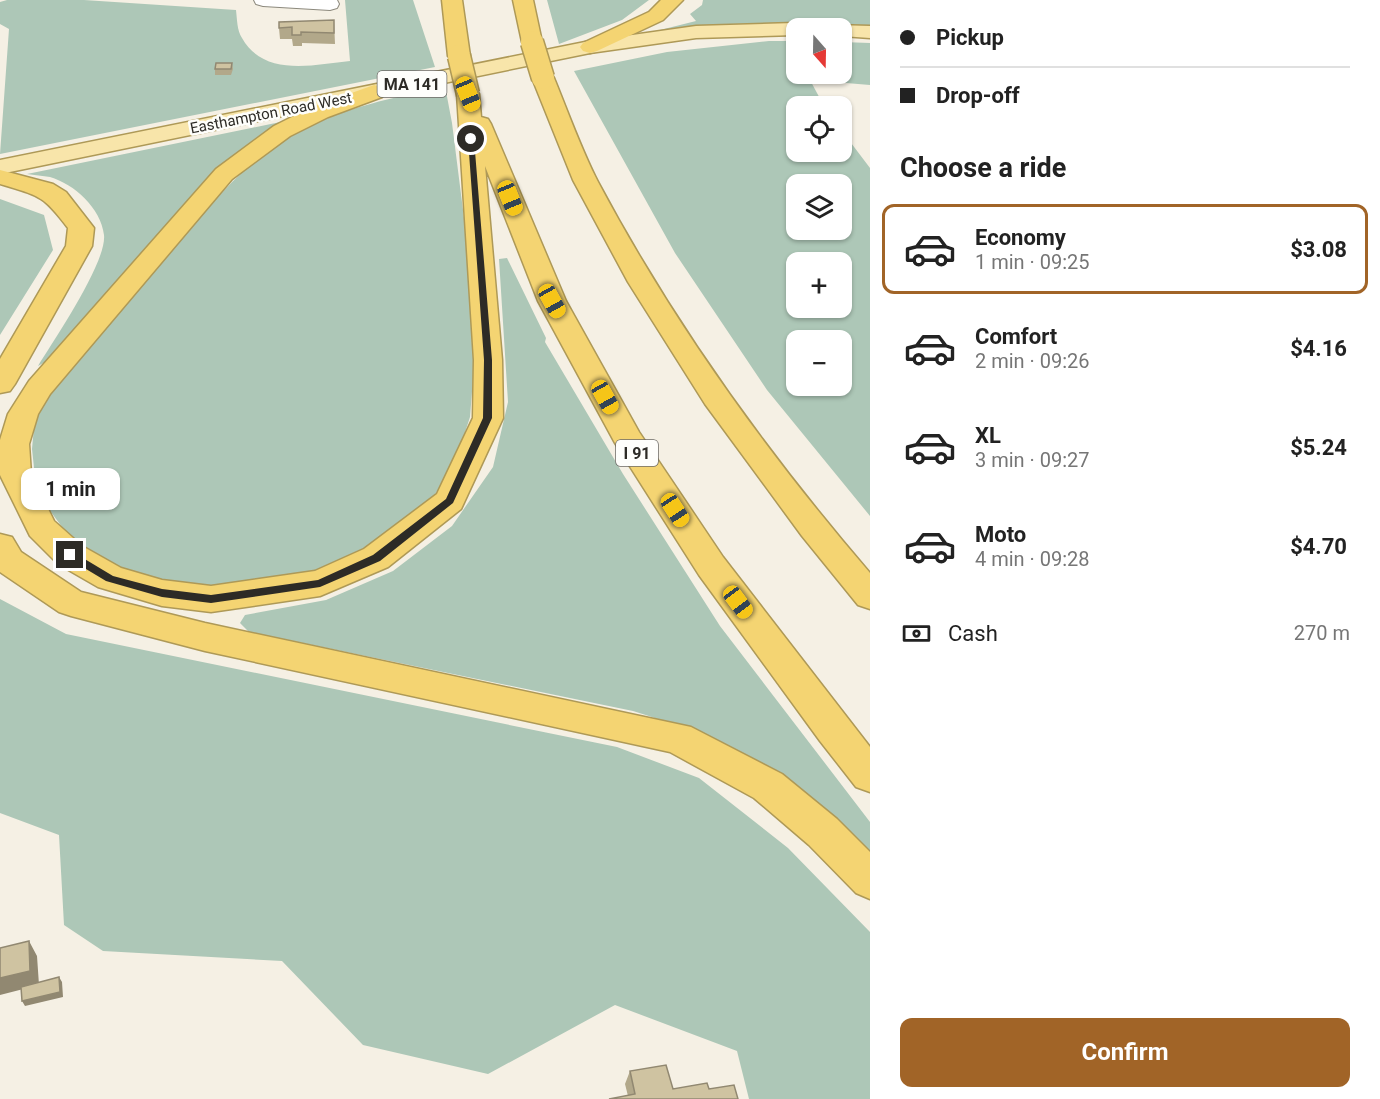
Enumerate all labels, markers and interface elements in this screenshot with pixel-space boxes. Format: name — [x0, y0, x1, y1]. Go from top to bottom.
north arrow — [786, 18, 852, 84]
map controls — [786, 18, 852, 396]
text: Pickup — [936, 25, 1004, 50]
road number: MA 141 — [378, 71, 446, 97]
car — [453, 74, 483, 114]
text: Drop-off — [936, 83, 1020, 108]
street label: Easthampton Road West — [189, 88, 354, 138]
button: locate — [786, 96, 852, 162]
route start — [457, 125, 484, 152]
text: Choose a ride — [900, 152, 1066, 184]
button: layers — [786, 174, 852, 240]
car — [495, 178, 525, 218]
icon: car — [903, 222, 957, 276]
text: Economy — [975, 225, 1066, 250]
text: $3.08 — [1290, 237, 1347, 262]
text: 1 min · 09:25 — [975, 250, 1090, 274]
button: + — [786, 252, 852, 318]
car — [535, 281, 569, 321]
icon: car — [903, 321, 957, 375]
text: Comfort — [975, 324, 1057, 349]
button: − — [786, 330, 852, 396]
text: $4.16 — [1290, 336, 1347, 361]
text: 2 min · 09:26 — [975, 349, 1090, 373]
car — [588, 377, 622, 417]
icon: car — [903, 420, 957, 474]
text: XL — [975, 423, 1001, 448]
text: $5.24 — [1290, 435, 1347, 460]
road number: I 91 — [616, 440, 658, 466]
text: 3 min · 09:27 — [975, 448, 1090, 472]
callout: 1 min — [20, 468, 119, 510]
text: 1 min — [45, 477, 96, 501]
car — [658, 490, 692, 530]
icon: car — [903, 519, 957, 573]
text: Moto — [975, 522, 1026, 547]
text: $4.70 — [1290, 534, 1347, 559]
route end — [56, 541, 83, 568]
text: 4 min · 09:28 — [975, 547, 1090, 571]
car — [720, 582, 756, 622]
icon: cash — [900, 617, 933, 650]
text: Cash — [948, 621, 998, 646]
text: 270 m — [1294, 621, 1350, 645]
button: Confirm — [900, 1018, 1350, 1087]

